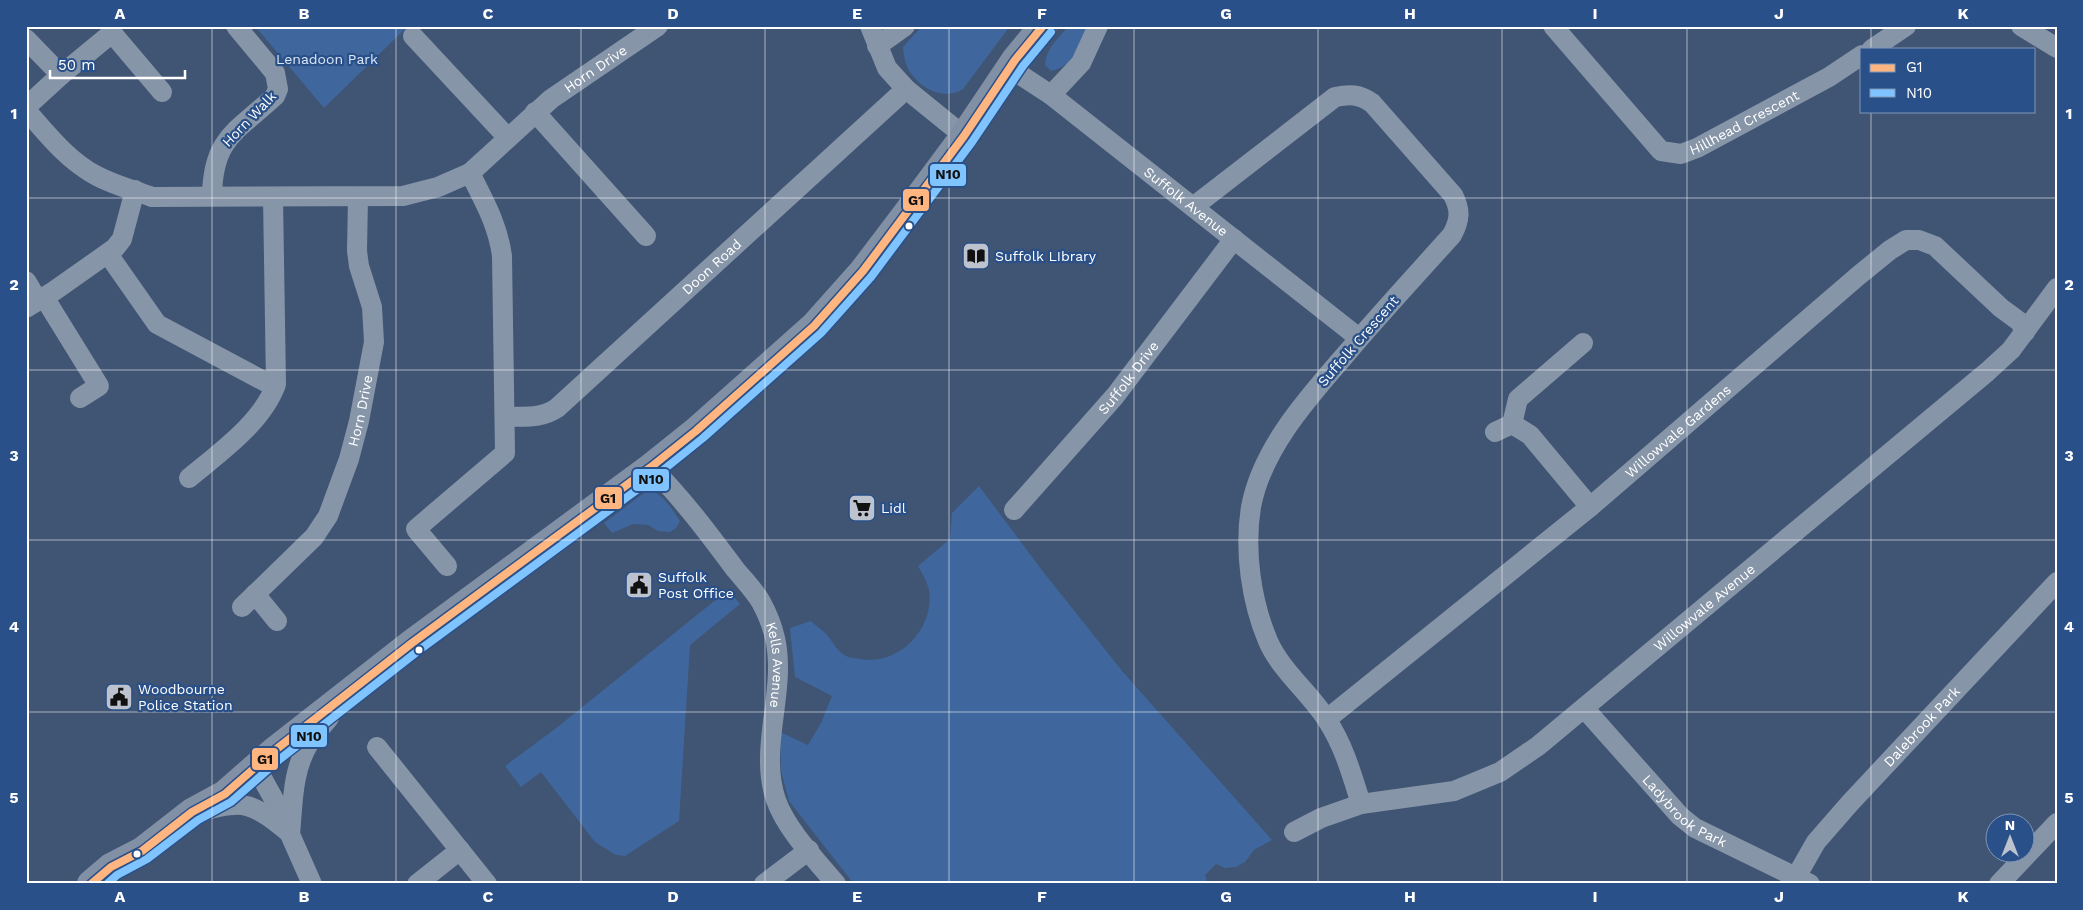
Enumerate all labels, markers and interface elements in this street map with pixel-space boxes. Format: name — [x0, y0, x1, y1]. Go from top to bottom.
text: A — [115, 4, 126, 23]
text: B — [299, 4, 310, 23]
text: C — [483, 4, 494, 23]
text: D — [667, 4, 679, 23]
text: E — [852, 4, 862, 23]
text: F — [1037, 4, 1047, 23]
text: G — [1220, 4, 1232, 23]
text: H — [1404, 4, 1416, 23]
text: I — [1592, 4, 1598, 23]
text: J — [1774, 4, 1784, 23]
text: K — [1957, 4, 1969, 23]
street label: Horn Drive — [561, 42, 630, 96]
scale bar — [50, 48, 185, 80]
legend — [1860, 48, 2036, 112]
park label: Lenadoon Park — [276, 51, 378, 67]
text: 50 m — [58, 56, 95, 74]
text: G1 — [1906, 58, 1923, 76]
text: N10 — [1906, 84, 1932, 102]
street label: Hillhead Crescent — [1687, 87, 1802, 158]
street label: Horn Walk — [219, 88, 279, 150]
text: 1 — [11, 104, 17, 123]
text: 1 — [2066, 104, 2072, 123]
line badge: N10 — [929, 163, 967, 187]
street label: Suffolk Avenue — [1141, 163, 1231, 239]
text: N10 — [935, 166, 961, 182]
line badge: G1 — [902, 188, 930, 212]
text: G1 — [908, 192, 924, 208]
unlabelled marker — [904, 221, 914, 231]
street label: Doon Road — [679, 236, 744, 298]
library icon: Suffolk LIbrary — [961, 241, 991, 271]
place label: Suffolk LIbrary — [995, 248, 1097, 264]
text: 2 — [9, 275, 19, 294]
text: 2 — [2064, 275, 2074, 294]
street label: Suffolk Crescent — [1314, 293, 1402, 389]
street label: Suffolk Drive — [1095, 338, 1162, 417]
street label: Horn Drive — [345, 374, 376, 448]
street label: Willowvale Gardens — [1622, 381, 1734, 481]
text: 3 — [9, 446, 19, 465]
text: 3 — [2064, 446, 2074, 465]
line badge: N10 — [632, 468, 670, 492]
text: N10 — [638, 471, 664, 487]
line badge: G1 — [594, 486, 623, 510]
text: G1 — [600, 490, 616, 506]
supermarket icon: Lidl — [847, 493, 877, 523]
place label: Lidl — [881, 500, 907, 516]
street label: Willowvale Avenue — [1650, 561, 1758, 654]
place label: Suffolk Post Office — [658, 569, 734, 601]
public building icon: Suffolk Post Office — [624, 570, 654, 600]
text: 4 — [9, 617, 19, 636]
text: 4 — [2064, 617, 2074, 636]
street label: Kells Avenue — [763, 620, 786, 709]
unlabelled marker — [414, 645, 424, 655]
place label: Woodbourne Police Station — [138, 681, 233, 713]
public building icon: Woodbourne Police Station — [104, 682, 134, 712]
street label: Dalebrook Park — [1880, 683, 1963, 770]
line badge: N10 — [290, 724, 328, 748]
text: N10 — [296, 728, 322, 744]
line badge: G1 — [251, 747, 279, 771]
text: G1 — [257, 751, 273, 767]
street label: Ladybrook Park — [1639, 771, 1729, 850]
text: 5 — [9, 788, 19, 807]
text: 5 — [2064, 788, 2074, 807]
north arrow — [1986, 812, 2036, 862]
text: N — [2005, 817, 2015, 833]
unlabelled marker — [132, 849, 142, 859]
text: A — [115, 887, 126, 906]
text: B — [299, 887, 310, 906]
text: C — [483, 887, 494, 906]
text: D — [667, 887, 679, 906]
text: E — [852, 887, 862, 906]
text: F — [1037, 887, 1047, 906]
text: G — [1220, 887, 1232, 906]
text: H — [1404, 887, 1416, 906]
text: I — [1592, 887, 1598, 906]
text: J — [1774, 887, 1784, 906]
text: K — [1957, 887, 1969, 906]

